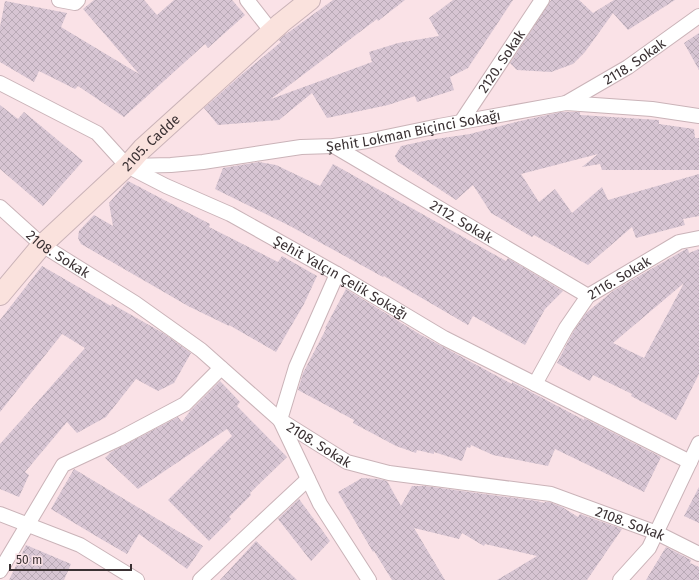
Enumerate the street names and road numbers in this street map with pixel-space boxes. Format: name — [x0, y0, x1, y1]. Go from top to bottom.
street label: 2120. Sokak — [474, 26, 529, 96]
street label: 2118. Sokak — [600, 34, 669, 88]
street label: Şehit Lokman Biçinci Sokağı — [326, 107, 502, 155]
street label: 2105. Cadde — [119, 110, 183, 175]
street label: 2112. Sokak — [427, 196, 497, 247]
street label: 2108. Sokak — [23, 227, 94, 282]
street label: Şehit Yalçın Çelik Sokağı — [271, 232, 411, 323]
street label: 2116. Sokak — [584, 252, 655, 303]
street label: 2108. Sokak — [284, 418, 355, 472]
street label: 2108. Sokak — [593, 503, 669, 544]

